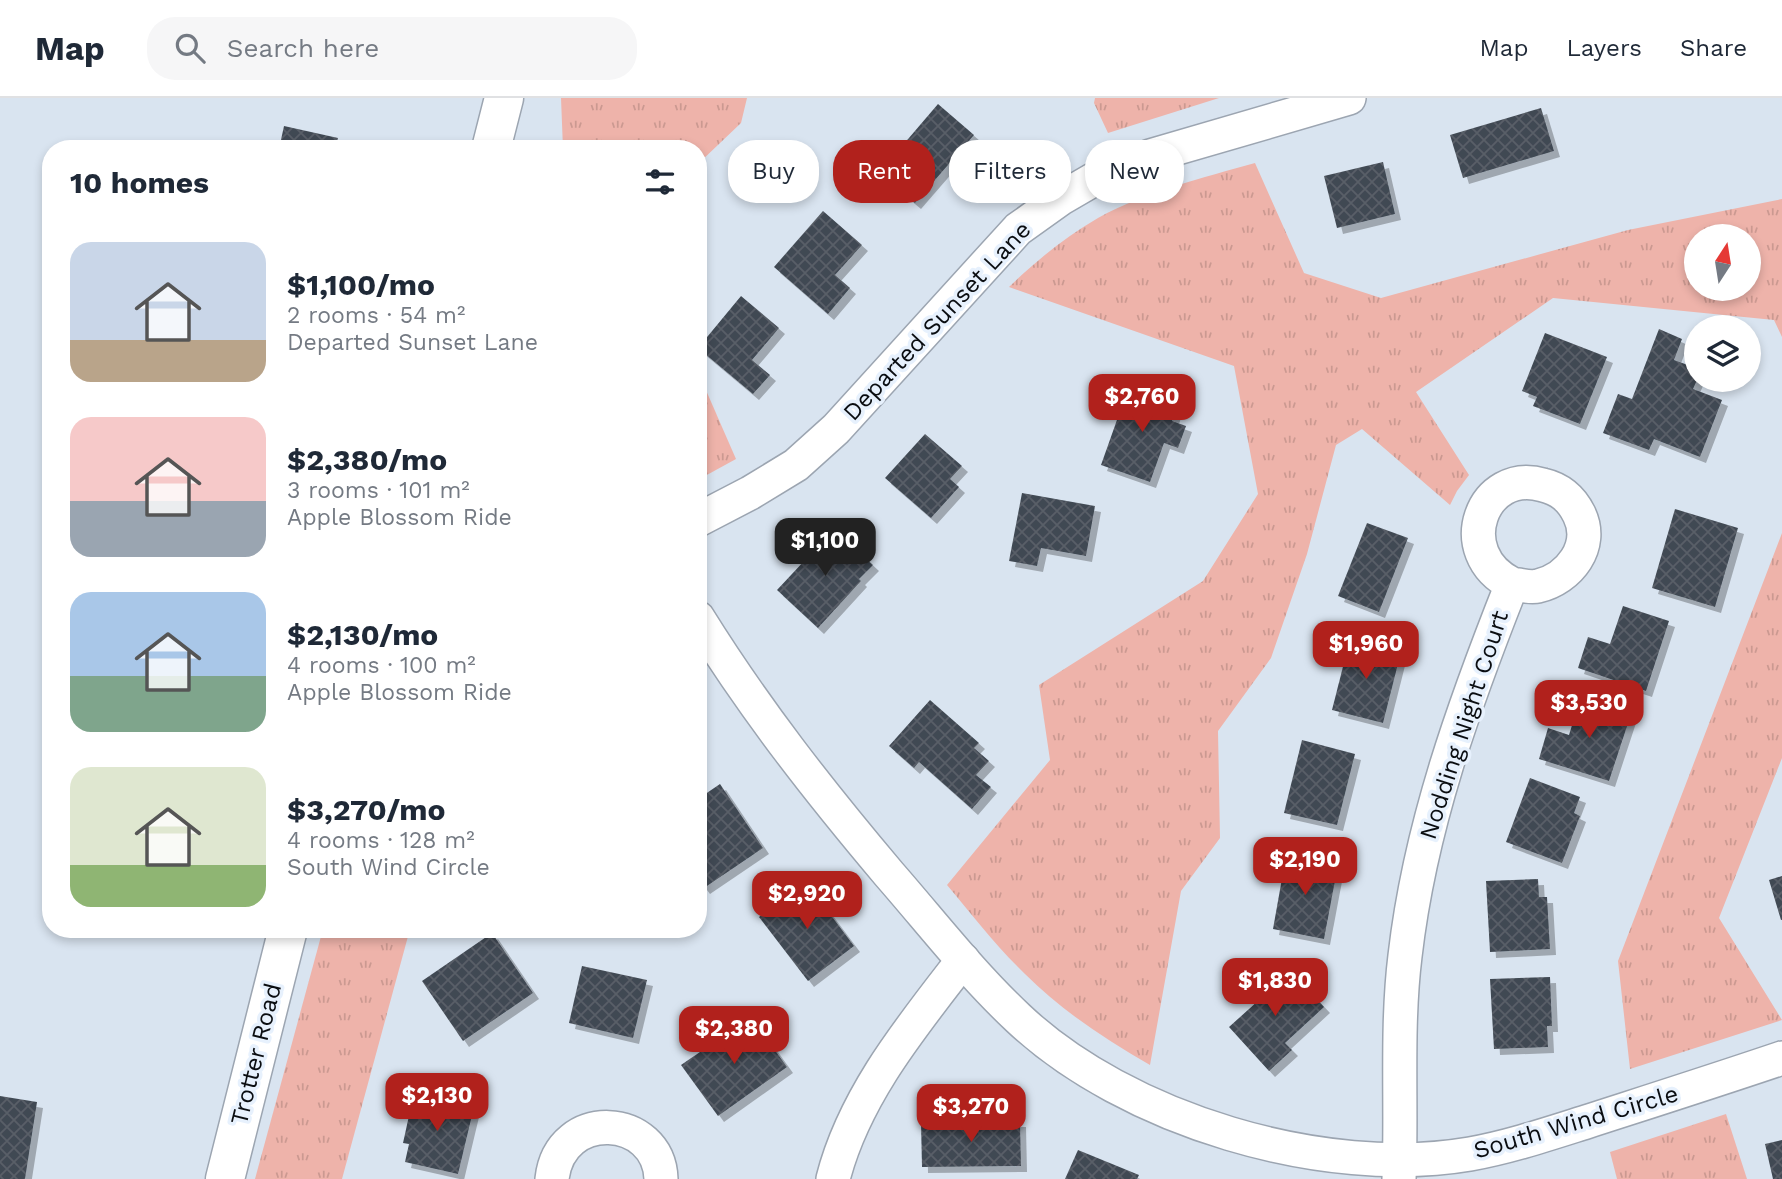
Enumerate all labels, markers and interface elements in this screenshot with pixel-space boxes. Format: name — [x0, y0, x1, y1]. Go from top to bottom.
search box — [147, 17, 637, 80]
text: Map — [35, 29, 105, 68]
icon: search — [171, 29, 209, 67]
text: Search here — [227, 33, 379, 63]
text: Map — [1480, 34, 1528, 62]
text: Layers — [1566, 34, 1642, 62]
text: Share — [1680, 34, 1747, 62]
chip: Buy — [728, 140, 819, 203]
chip: Rent — [833, 140, 935, 203]
chip: Filters — [949, 140, 1071, 203]
chip: New — [1085, 140, 1184, 203]
icon: filters — [641, 163, 679, 201]
text: 10 homes — [70, 165, 209, 200]
street label: Departed Sunset Lane — [837, 216, 1037, 426]
north arrow — [1684, 224, 1760, 301]
map controls — [1684, 224, 1761, 392]
text: $1,100/mo — [287, 267, 435, 302]
icon: home — [126, 270, 210, 354]
text: 2 rooms · 54 m² — [287, 302, 465, 329]
button: layers — [1684, 315, 1761, 392]
text: Departed Sunset Lane — [287, 329, 538, 356]
pin: $2,760 — [1085, 374, 1199, 434]
text: $2,760 — [1105, 383, 1179, 410]
text: $2,380/mo — [287, 442, 447, 477]
icon: home — [126, 445, 210, 529]
text: 3 rooms · 101 m² — [287, 477, 470, 504]
text: Apple Blossom Ride — [287, 504, 512, 531]
pin: $1,100 — [768, 518, 882, 578]
text: $1,100 — [791, 527, 859, 554]
street label: Nodding Night Court — [1414, 607, 1514, 843]
text: $2,130/mo — [287, 617, 438, 652]
icon: home — [126, 620, 210, 704]
pin: $1,960 — [1309, 622, 1423, 681]
text: $1,960 — [1329, 630, 1403, 657]
text: 4 rooms · 100 m² — [287, 652, 476, 679]
text: Apple Blossom Ride — [287, 679, 512, 706]
pin: $3,530 — [1532, 680, 1646, 740]
text: $3,530 — [1551, 689, 1627, 716]
text: $3,270/mo — [287, 792, 445, 827]
icon: home — [126, 795, 210, 879]
text: 4 rooms · 128 m² — [287, 827, 475, 854]
pin: $2,190 — [1248, 838, 1362, 897]
text: $2,190 — [1269, 846, 1341, 873]
text: South Wind Circle — [287, 854, 490, 881]
pin: $2,920 — [750, 872, 864, 931]
text: $2,920 — [768, 880, 846, 907]
pin: $1,830 — [1218, 958, 1332, 1018]
text: $1,830 — [1238, 967, 1312, 994]
street label: Trotter Road — [225, 980, 287, 1128]
pin: $2,380 — [677, 1006, 791, 1066]
text: $2,380 — [695, 1015, 773, 1042]
pin: $2,130 — [380, 1074, 494, 1133]
street label: South Wind Circle — [1470, 1079, 1682, 1165]
text: $2,130 — [401, 1082, 473, 1109]
pin: $3,270 — [914, 1084, 1028, 1144]
text: $3,270 — [933, 1093, 1009, 1120]

